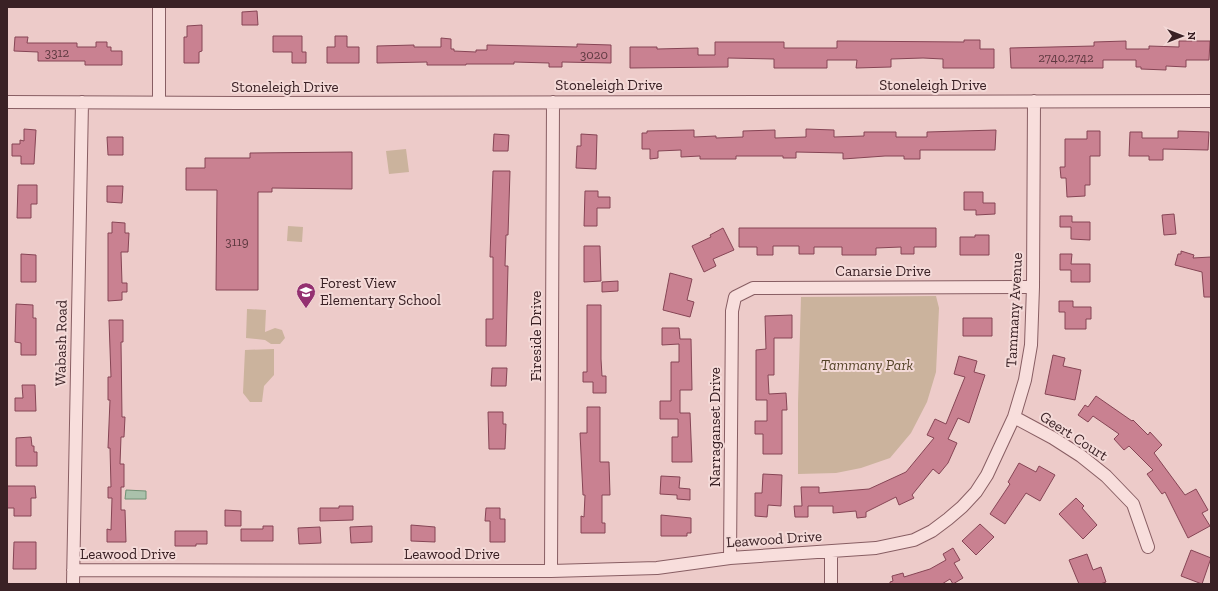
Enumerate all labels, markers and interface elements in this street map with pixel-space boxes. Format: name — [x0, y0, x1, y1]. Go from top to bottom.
north arrow — [1162, 16, 1202, 56]
text: N — [1185, 32, 1198, 41]
house number: 3312 — [45, 45, 70, 60]
house number: 3020 — [580, 47, 608, 62]
house number: 2740,2742 — [1038, 50, 1094, 65]
street label: Stoneleigh Drive — [555, 76, 663, 94]
street label: Stoneleigh Drive — [879, 76, 987, 94]
street label: Stoneleigh Drive — [231, 78, 339, 96]
house number: 3119 — [225, 234, 249, 249]
street label: Tammany Avenue — [1002, 252, 1026, 368]
street label: Canarsie Drive — [835, 262, 931, 280]
place label: Forest View Elementary School — [320, 274, 441, 309]
school or university icon: Forest View Elementary School — [295, 281, 317, 309]
street label: Fireside Drive — [527, 291, 545, 381]
street label: Wabash Road — [51, 299, 71, 386]
park label: Tammany Park — [821, 356, 914, 374]
street label: Narraganset Drive — [706, 367, 724, 487]
street label: Geert Court — [1037, 407, 1112, 465]
street label: Leawood Drive — [726, 527, 822, 551]
street label: Leawood Drive — [80, 545, 176, 563]
street label: Leawood Drive — [404, 545, 500, 563]

